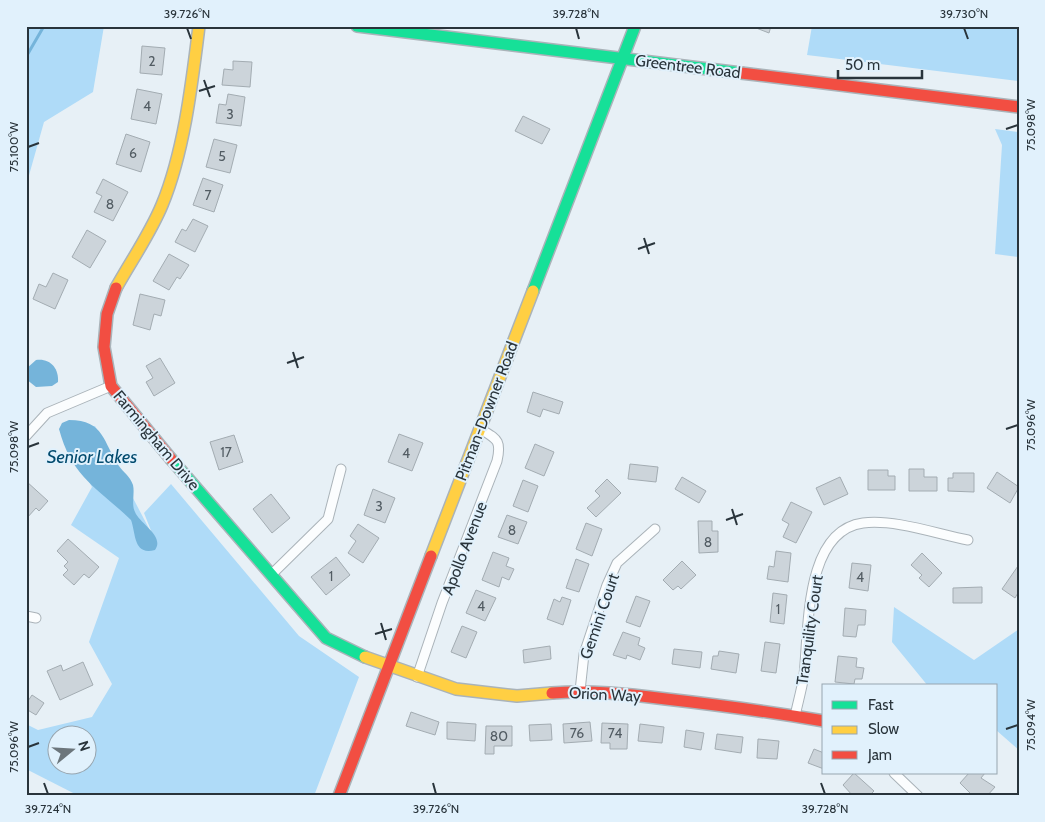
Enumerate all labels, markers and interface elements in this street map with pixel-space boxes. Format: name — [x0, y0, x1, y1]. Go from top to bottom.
text: 39.726°N — [164, 6, 210, 21]
text: 39.728°N — [552, 6, 600, 21]
text: 39.730°N — [940, 6, 988, 21]
scale bar — [838, 48, 921, 80]
street label: Greentree Road — [634, 51, 742, 82]
house number: 2 — [148, 52, 156, 70]
text: 50 m — [845, 56, 880, 74]
house number: 4 — [143, 97, 151, 115]
text: 75.098°W — [1023, 98, 1038, 151]
house number: 3 — [226, 105, 234, 123]
text: 75.100°W — [6, 121, 21, 172]
house number: 6 — [129, 144, 137, 162]
house number: 5 — [218, 147, 226, 165]
house number: 7 — [204, 186, 212, 204]
house number: 8 — [106, 195, 114, 213]
street label: Pitman-Downer Road — [451, 339, 522, 484]
street label: Farmingham Drive — [109, 387, 204, 494]
text: 75.096°W — [1023, 399, 1038, 451]
text: 75.098°W — [6, 420, 21, 473]
house number: 17 — [220, 443, 232, 461]
house number: 4 — [402, 444, 410, 462]
water label: Senior Lakes — [47, 446, 137, 468]
house number: 3 — [375, 497, 383, 515]
street label: Apollo Avenue — [438, 499, 491, 597]
house number: 8 — [508, 521, 516, 539]
house number: 8 — [704, 533, 712, 551]
house number: 1 — [329, 567, 333, 585]
house number: 4 — [856, 568, 864, 586]
street label: Gemini Court — [576, 570, 623, 662]
street label: Tranquility Court — [792, 573, 827, 686]
house number: 4 — [477, 597, 485, 615]
house number: 1 — [776, 600, 780, 618]
street label: Orion Way — [569, 683, 641, 706]
legend — [822, 684, 998, 774]
text: Fast — [868, 696, 893, 714]
text: 75.094°W — [1023, 699, 1038, 751]
text: Slow — [868, 720, 899, 738]
text: 75.096°W — [6, 721, 21, 773]
north arrow — [48, 724, 98, 774]
house number: 76 — [570, 724, 584, 742]
house number: 74 — [608, 724, 622, 742]
house number: 80 — [490, 727, 508, 745]
text: N — [74, 738, 94, 753]
text: Jam — [867, 746, 892, 764]
text: 39.724°N — [25, 801, 71, 816]
text: 39.726°N — [413, 801, 459, 816]
text: 39.728°N — [801, 801, 849, 816]

